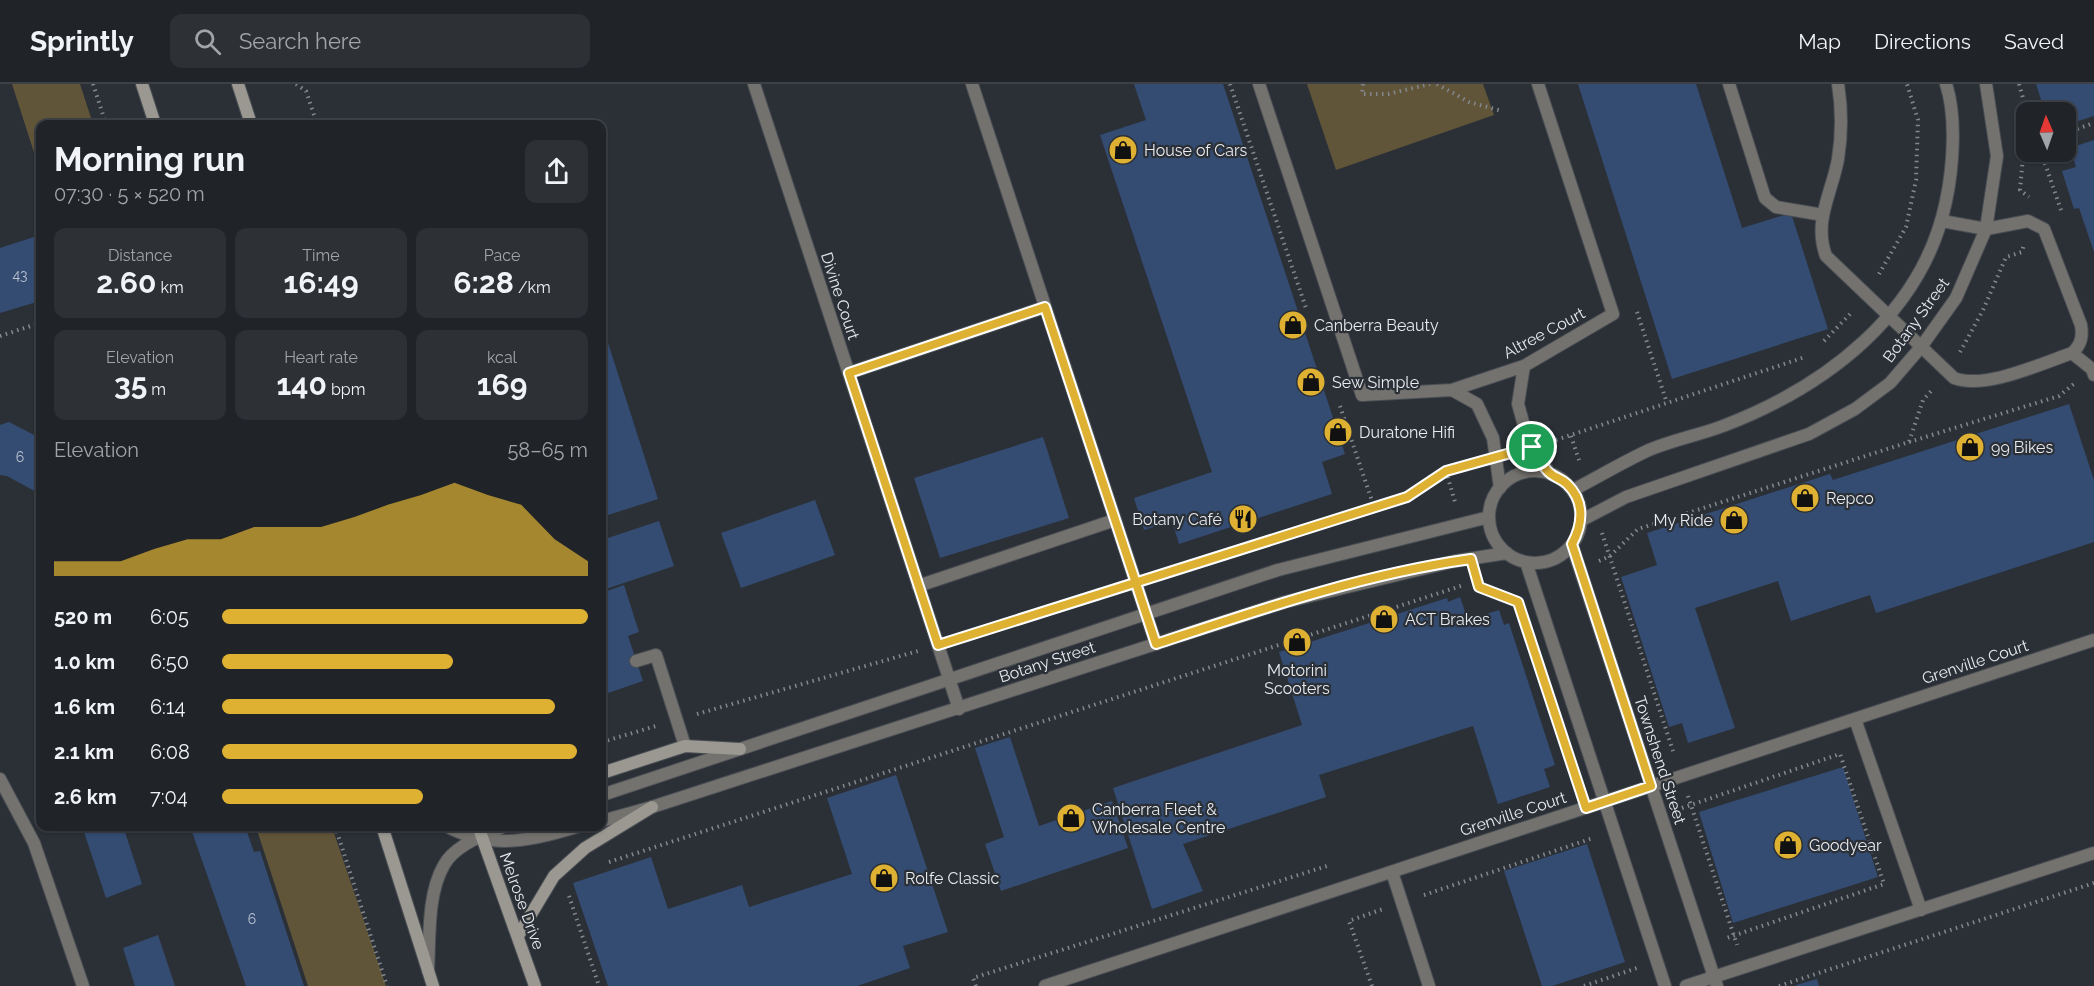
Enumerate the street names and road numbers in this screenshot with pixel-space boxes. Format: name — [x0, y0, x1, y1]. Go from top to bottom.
street label: Divine Court — [817, 250, 863, 343]
street label: Botany Street — [1879, 273, 1953, 366]
street label: Altree Court — [1500, 303, 1589, 362]
street label: Grenville Court — [1920, 636, 2031, 688]
street label: Botany Street — [997, 637, 1098, 686]
street label: Townshend Street — [1630, 693, 1690, 827]
street label: Grenville Court — [1458, 788, 1569, 840]
street label: Melrose Drive — [496, 850, 548, 952]

